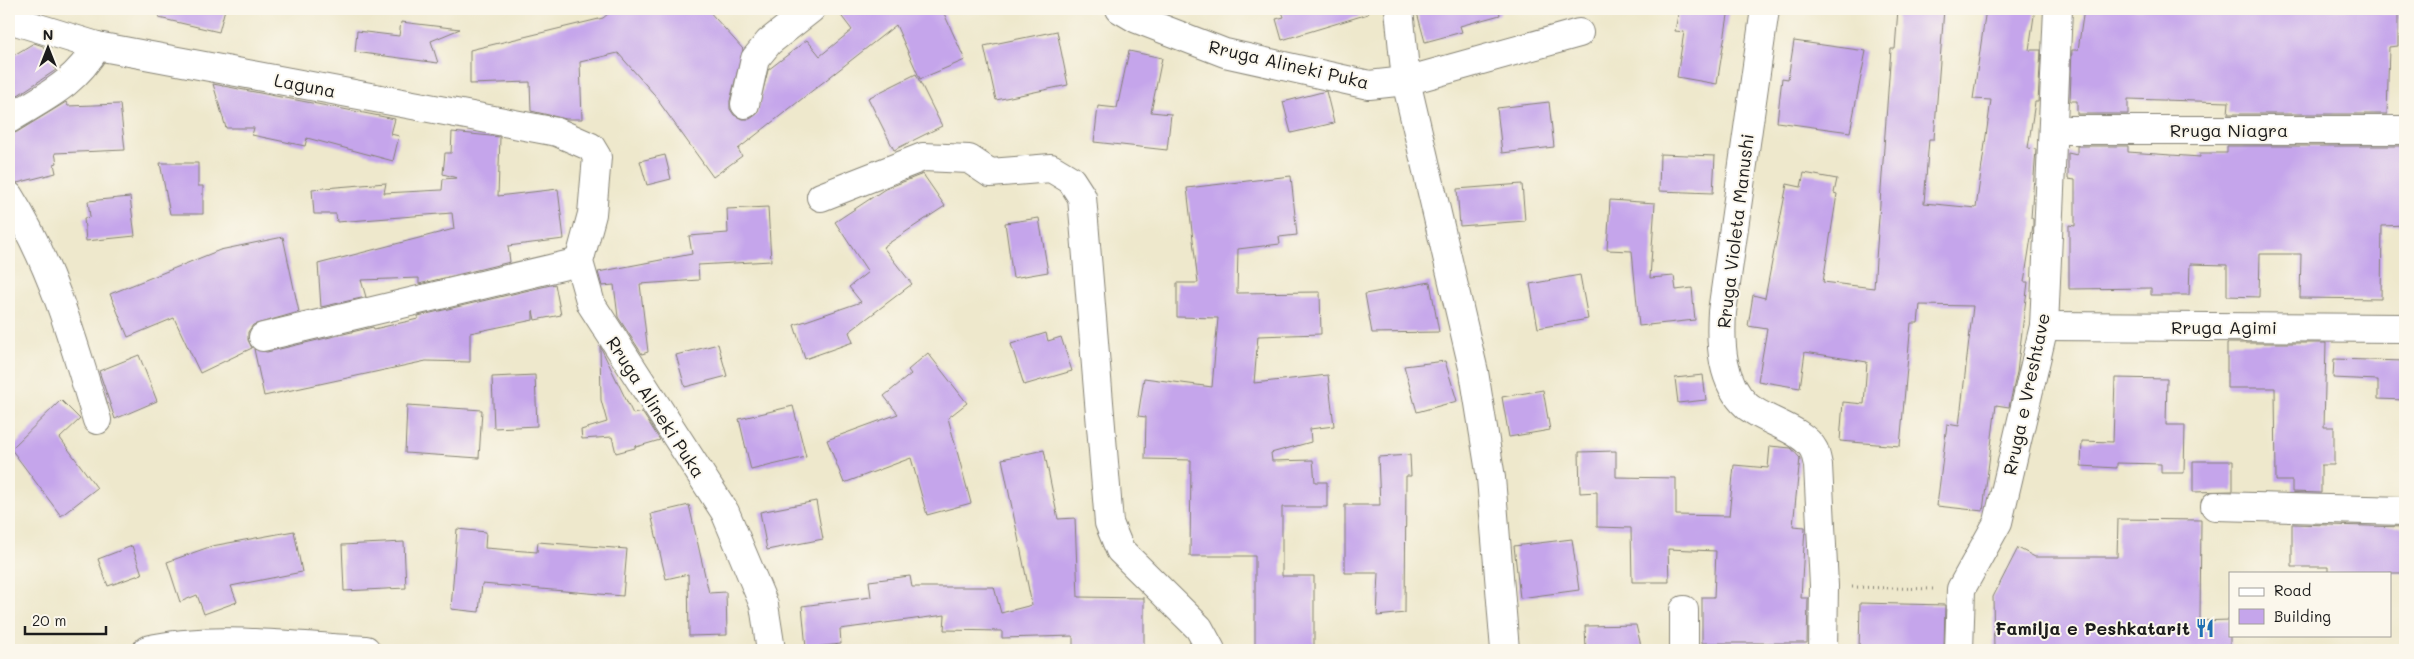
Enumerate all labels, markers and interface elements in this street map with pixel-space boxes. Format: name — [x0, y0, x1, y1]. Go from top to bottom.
north arrow — [22, 22, 72, 72]
text: N — [43, 25, 53, 44]
street label: Rruga Alineki Puka — [1206, 34, 1372, 94]
street label: Laguna — [272, 67, 338, 103]
street label: Rruga Niagra — [2170, 118, 2288, 142]
street label: Rruga Violeta Manushi — [1711, 132, 1759, 330]
street label: Rruga e Vreshtave — [1997, 311, 2055, 477]
street label: Rruga Agimi — [2171, 315, 2277, 339]
street label: Rruga Alineki Puka — [601, 332, 711, 482]
legend — [2229, 572, 2392, 636]
text: Road — [2274, 580, 2311, 600]
scale bar — [25, 604, 106, 636]
text: Building — [2274, 606, 2331, 626]
text: 20 m — [32, 610, 66, 630]
place label: Familja e Peshkatarit — [1995, 616, 2190, 640]
restaurant icon: Familja e Peshkatarit — [2194, 617, 2216, 639]

